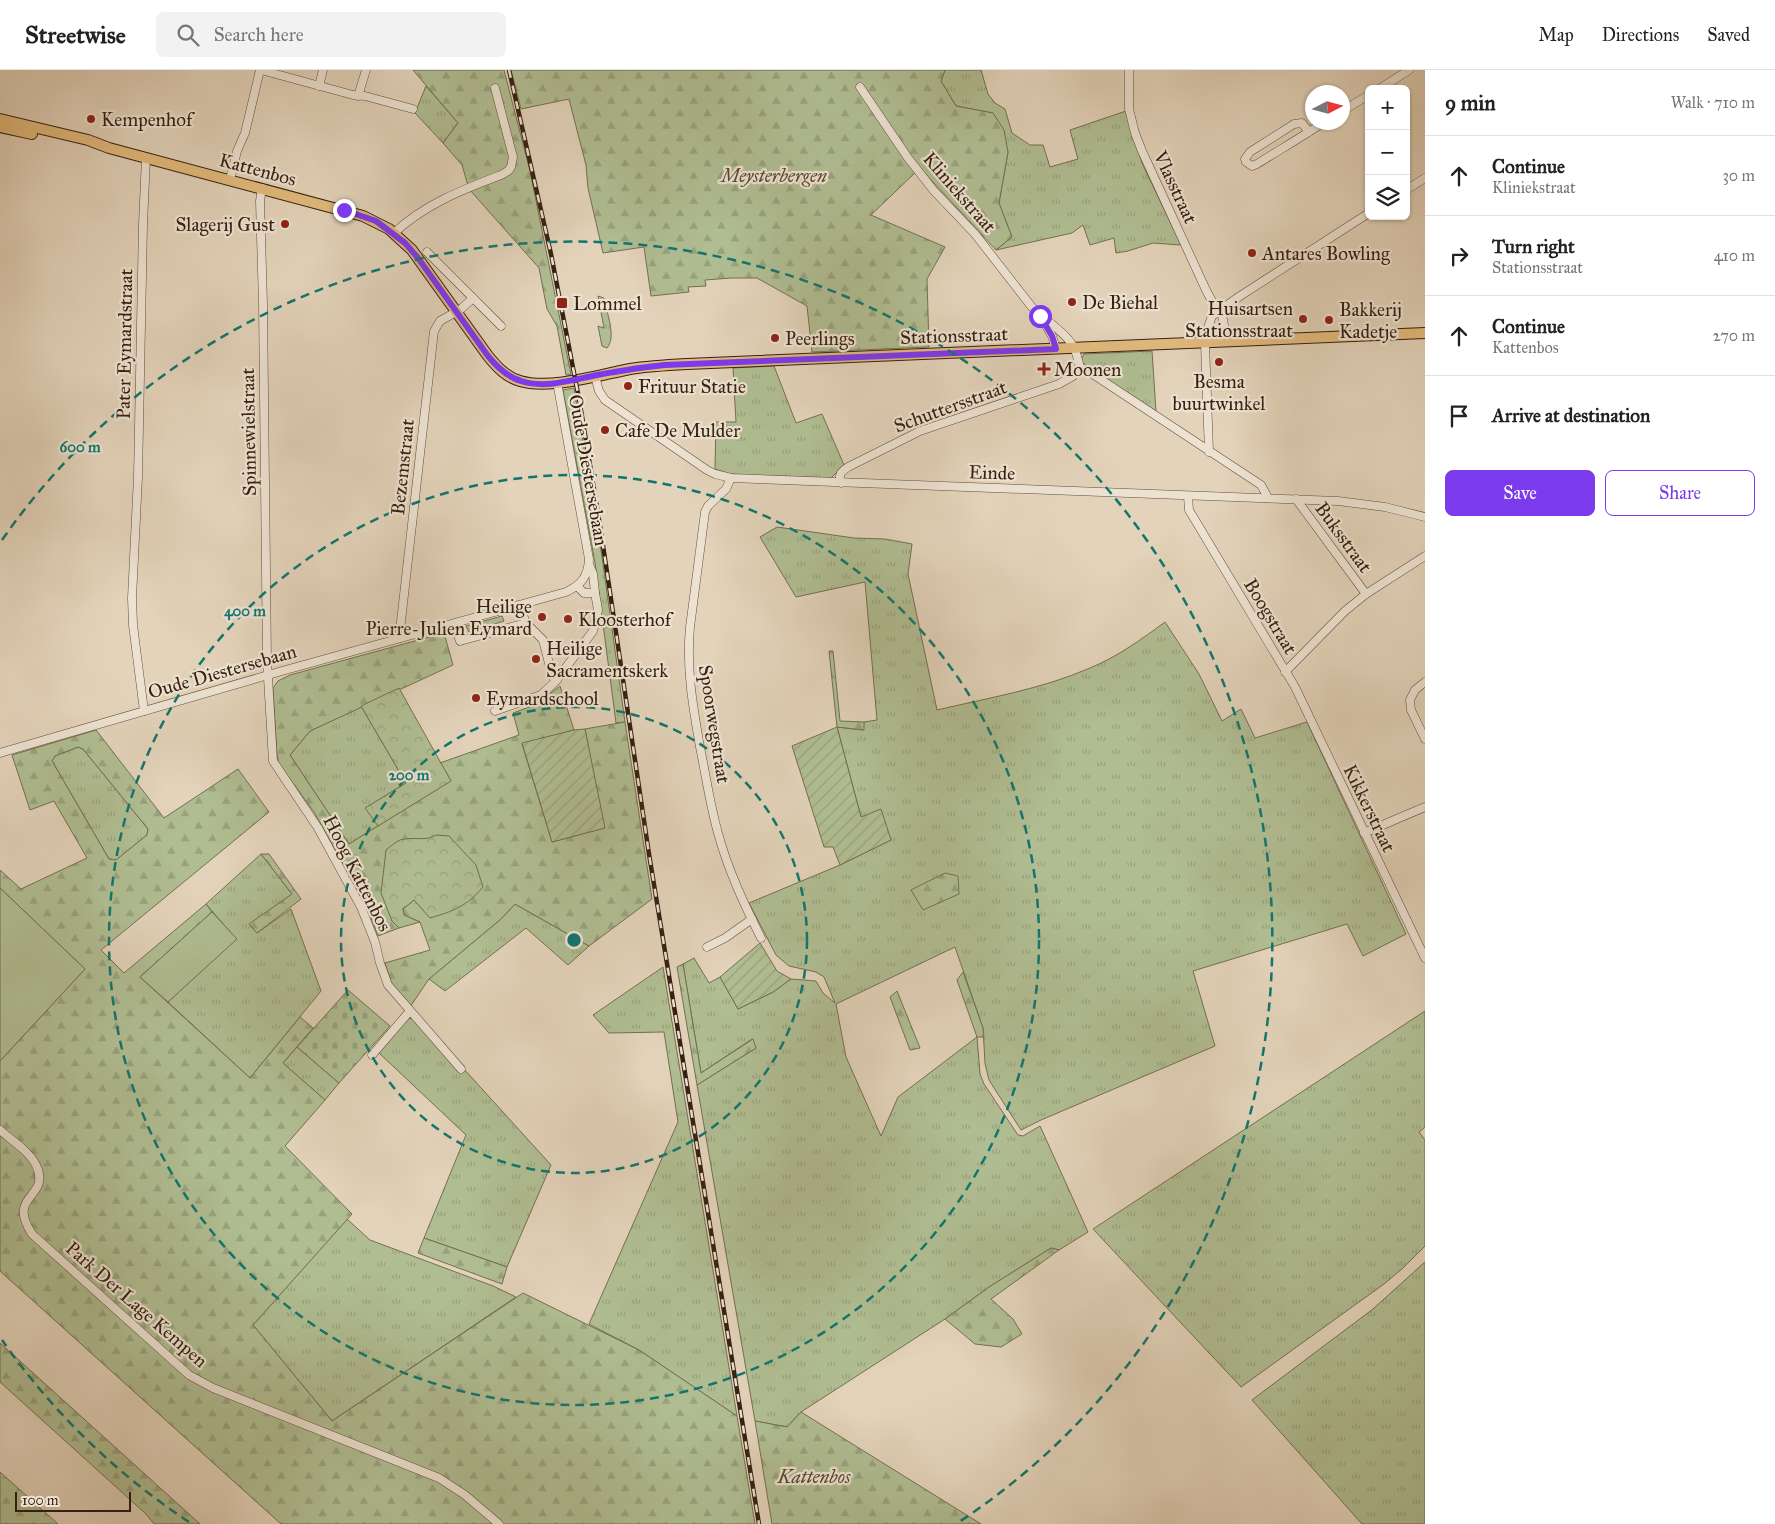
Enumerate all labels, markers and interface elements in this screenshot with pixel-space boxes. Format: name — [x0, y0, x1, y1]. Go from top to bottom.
search box — [156, 12, 506, 57]
text: Streetwise — [25, 20, 126, 50]
icon: search — [174, 21, 202, 49]
text: Search here — [214, 23, 304, 46]
text: Map — [1538, 24, 1574, 46]
text: Directions — [1602, 24, 1679, 46]
text: Saved — [1707, 24, 1750, 46]
north arrow — [1305, 85, 1350, 130]
map controls — [1365, 85, 1410, 220]
button: + — [1365, 85, 1410, 130]
text: 9 min — [1445, 90, 1496, 116]
text: Walk · 710 m — [1671, 93, 1755, 112]
place label: Kempenhof — [101, 108, 195, 131]
marker: Kempenhof — [85, 113, 97, 125]
button: − — [1365, 130, 1410, 175]
street label: Vlasstraat — [1148, 146, 1202, 227]
street label: Kliniekstraat — [918, 147, 1001, 238]
street label: Kattenbos — [217, 148, 299, 191]
text: Continue — [1492, 155, 1565, 178]
icon: ahead — [1445, 162, 1473, 190]
park label: Meysterbergen — [719, 164, 827, 187]
text: 30 m — [1722, 166, 1755, 185]
button: layers — [1365, 175, 1410, 220]
text: Kliniekstraat — [1492, 178, 1576, 197]
route end — [333, 199, 356, 222]
place label: Slagerij Gust — [175, 213, 275, 237]
marker: Slagerij Gust — [279, 218, 291, 230]
text: Turn right — [1492, 235, 1575, 258]
place label: Antares Bowling — [1261, 242, 1390, 266]
icon: right — [1445, 242, 1473, 270]
text: 410 m — [1714, 246, 1755, 265]
marker: Antares Bowling — [1246, 247, 1258, 259]
text: Stationsstraat — [1492, 258, 1583, 277]
street label: Pater Eymardstraat — [112, 268, 137, 420]
place label: De Biehal — [1082, 291, 1159, 314]
place label: Lommel — [573, 292, 642, 315]
marker: Lommel — [555, 296, 569, 310]
marker: De Biehal — [1066, 296, 1078, 308]
place label: Huisartsen Stationsstraat — [1185, 297, 1293, 342]
place label: Bakkerij Kadetje — [1339, 298, 1402, 343]
route start — [1029, 305, 1052, 328]
marker: Huisartsen Stationsstraat — [1297, 313, 1309, 325]
marker: Bakkerij Kadetje — [1323, 314, 1335, 326]
text: Continue — [1492, 315, 1565, 338]
street label: Stationsstraat — [900, 322, 1009, 349]
icon: ahead — [1445, 322, 1473, 350]
text: 270 m — [1713, 326, 1755, 345]
place label: Peerlings — [785, 327, 855, 351]
marker: Peerlings — [769, 332, 781, 344]
text: Kattenbos — [1492, 338, 1559, 357]
marker: Besma buurtwinkel — [1213, 356, 1225, 368]
place label: Moonen — [1054, 358, 1121, 381]
marker: Moonen — [1038, 363, 1050, 375]
street label: Spinnewielstraat — [236, 367, 261, 496]
place label: Besma buurtwinkel — [1173, 370, 1266, 415]
place label: Frituur Statie — [638, 375, 746, 398]
street label: Schuttersstraat — [891, 375, 1010, 438]
marker: Frituur Statie — [622, 380, 634, 392]
street label: Oude Diestersebaan — [564, 393, 613, 548]
icon: arrive — [1445, 402, 1473, 430]
text: Arrive at destination — [1492, 404, 1650, 427]
street label: Bezemstraat — [386, 417, 419, 516]
place label: Cafe De Mulder — [615, 419, 741, 442]
marker: Cafe De Mulder — [599, 424, 611, 436]
text: 600 m — [60, 438, 101, 456]
street label: Einde — [968, 460, 1016, 485]
button: Save — [1445, 470, 1595, 516]
button: Share — [1605, 470, 1755, 516]
street label: Buksstraat — [1310, 497, 1377, 577]
street label: Boogstraat — [1238, 574, 1302, 659]
place label: Heilige Pierre-Julien Eymard — [366, 595, 532, 641]
text: 400 m — [224, 602, 266, 621]
place label: Kloosterhof — [578, 608, 674, 631]
marker: Heilige Pierre-Julien Eymard — [536, 611, 548, 623]
marker: Kloosterhof — [562, 613, 574, 625]
place label: Heilige Sacramentskerk — [546, 637, 668, 682]
street label: Oude Diestersebaan — [145, 639, 299, 704]
marker: Heilige Sacramentskerk — [530, 653, 542, 665]
street label: Spoorwegstraat — [693, 663, 735, 785]
place label: Eymardschool — [486, 687, 600, 710]
marker: Eymardschool — [470, 692, 482, 704]
street label: Kikkerstraat — [1338, 761, 1401, 856]
text: 200 m — [389, 766, 430, 784]
street label: Hoog Kattenbos — [317, 811, 397, 936]
centre of rings — [565, 931, 583, 949]
street label: Park Der Lage Kempen — [60, 1237, 212, 1373]
park label: Kattenbos — [777, 1465, 851, 1488]
scale bar — [15, 1489, 131, 1512]
text: 100 m — [22, 1492, 59, 1509]

